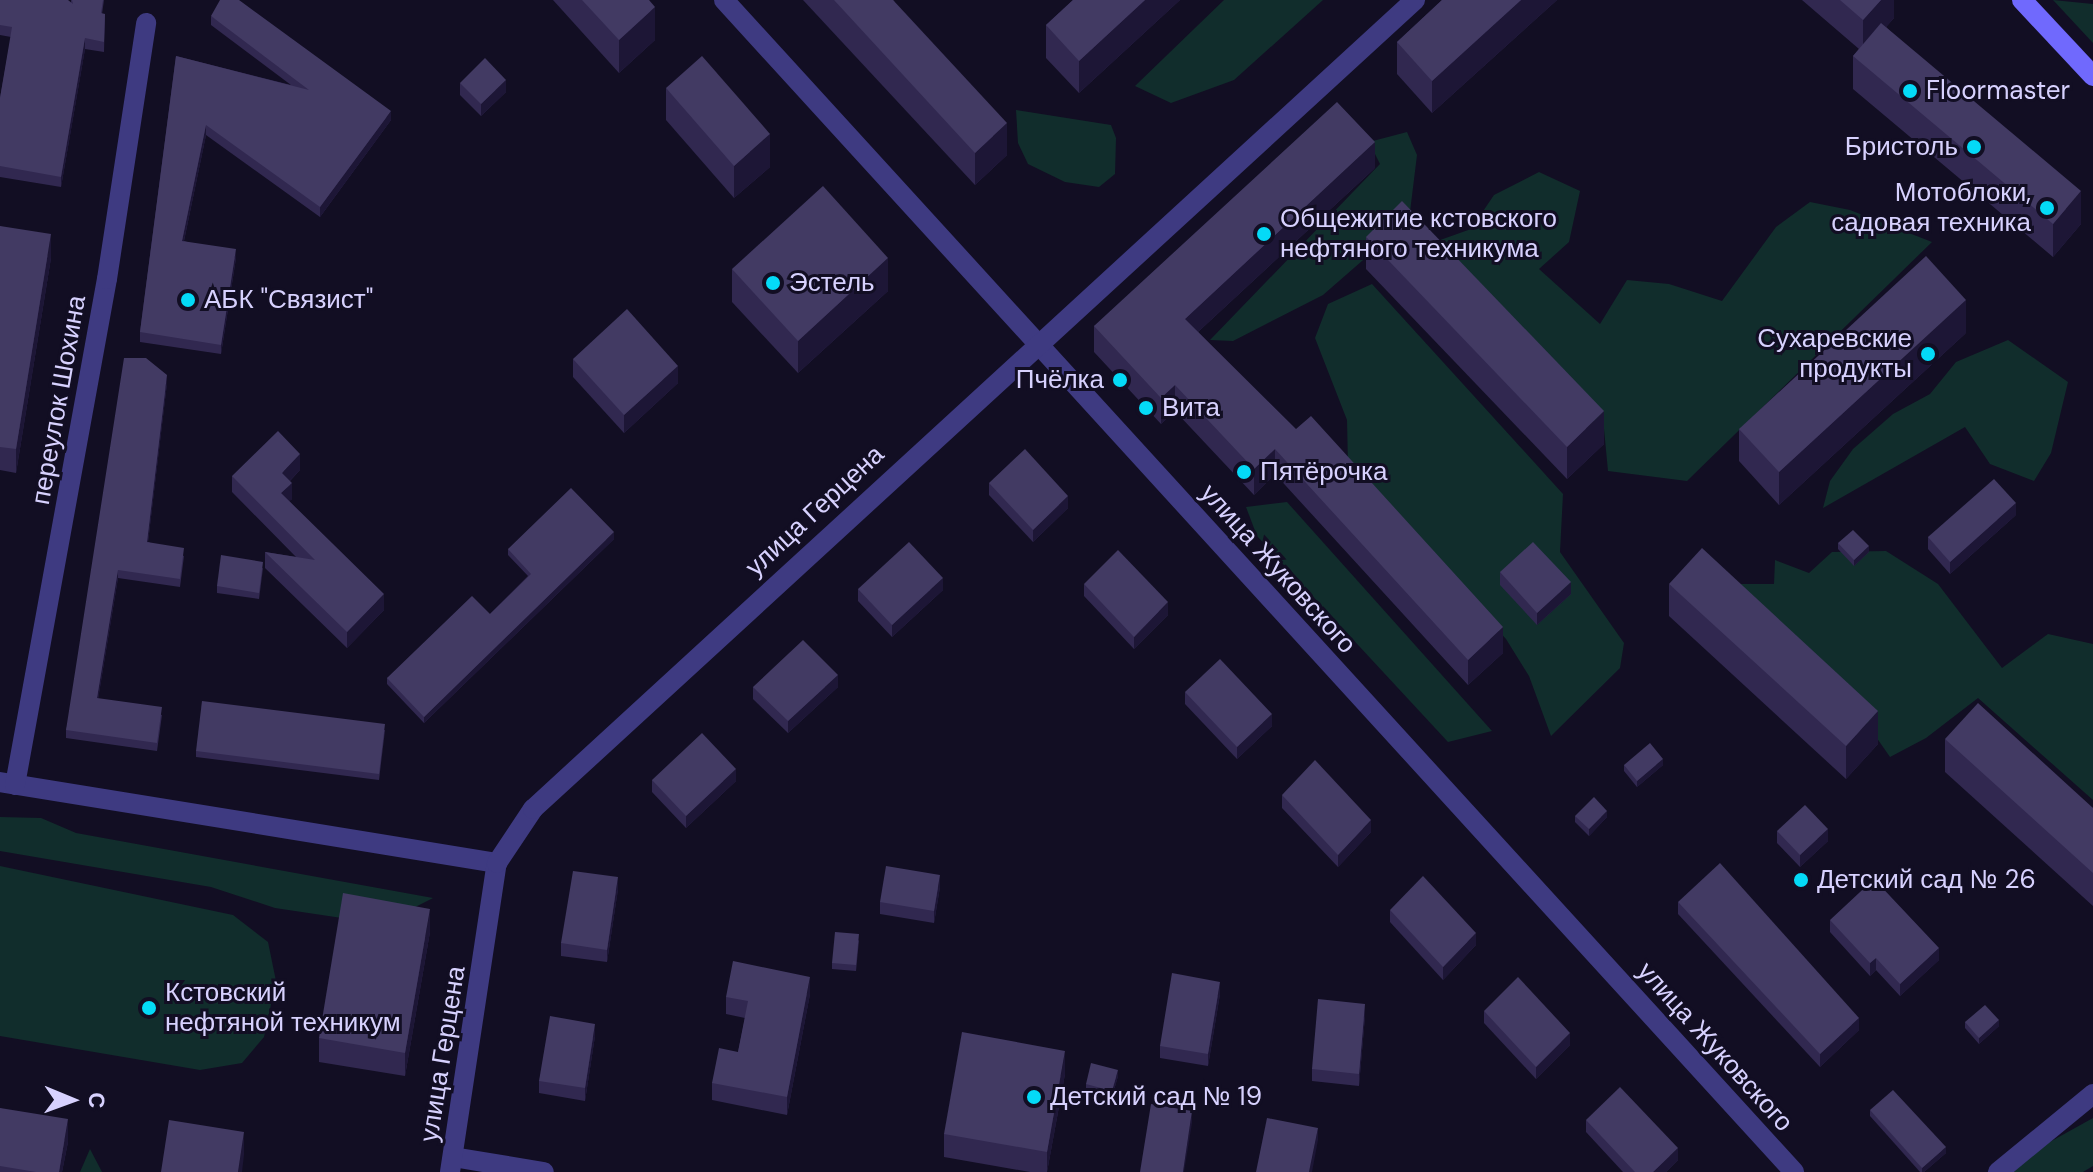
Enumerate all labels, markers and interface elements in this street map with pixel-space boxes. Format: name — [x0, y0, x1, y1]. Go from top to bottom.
place label: Floormaster — [1926, 75, 2070, 107]
marker: Floormaster — [1901, 82, 1919, 100]
place label: Бристоль — [1845, 131, 1958, 163]
marker: Бристоль — [1965, 138, 1983, 156]
place label: Мотоблоки, садовая техника — [1831, 177, 2031, 238]
marker: Мотоблоки, садовая техника — [2038, 199, 2056, 217]
place label: Общежитие кстовского нефтяного техникума — [1280, 203, 1557, 264]
marker: Общежитие кстовского нефтяного техникума — [1255, 225, 1273, 243]
place label: Эстель — [789, 267, 875, 299]
marker: Эстель — [764, 274, 782, 292]
place label: АБК "Связист" — [204, 284, 373, 316]
marker: АБК "Связист" — [179, 291, 197, 309]
street label: переулок Шохина — [25, 293, 93, 507]
place label: Сухаревские продукты — [1757, 323, 1912, 384]
marker: Сухаревские продукты — [1919, 345, 1937, 363]
place label: Пчёлка — [1016, 364, 1104, 396]
marker: Пчёлка — [1111, 371, 1129, 389]
place label: Вита — [1162, 392, 1220, 424]
marker: Вита — [1137, 399, 1155, 417]
street label: улица Герцена — [739, 439, 891, 583]
place label: Пятёрочка — [1260, 456, 1387, 488]
marker: Пятёрочка — [1235, 463, 1253, 481]
street label: улица Жуковского — [1194, 478, 1362, 660]
place label: Детский сад № 26 — [1817, 864, 2036, 896]
marker: Детский сад № 26 — [1792, 871, 1810, 889]
street label: улица Жуковского — [1631, 956, 1799, 1138]
street label: улица Герцена — [414, 964, 472, 1144]
place label: Кстовский нефтяной техникум — [165, 977, 401, 1038]
marker: Кстовский нефтяной техникум — [140, 999, 158, 1017]
north arrow — [32, 1060, 112, 1140]
place label: Детский сад № 19 — [1050, 1081, 1262, 1113]
marker: Детский сад № 19 — [1025, 1088, 1043, 1106]
text: С — [82, 1092, 111, 1109]

